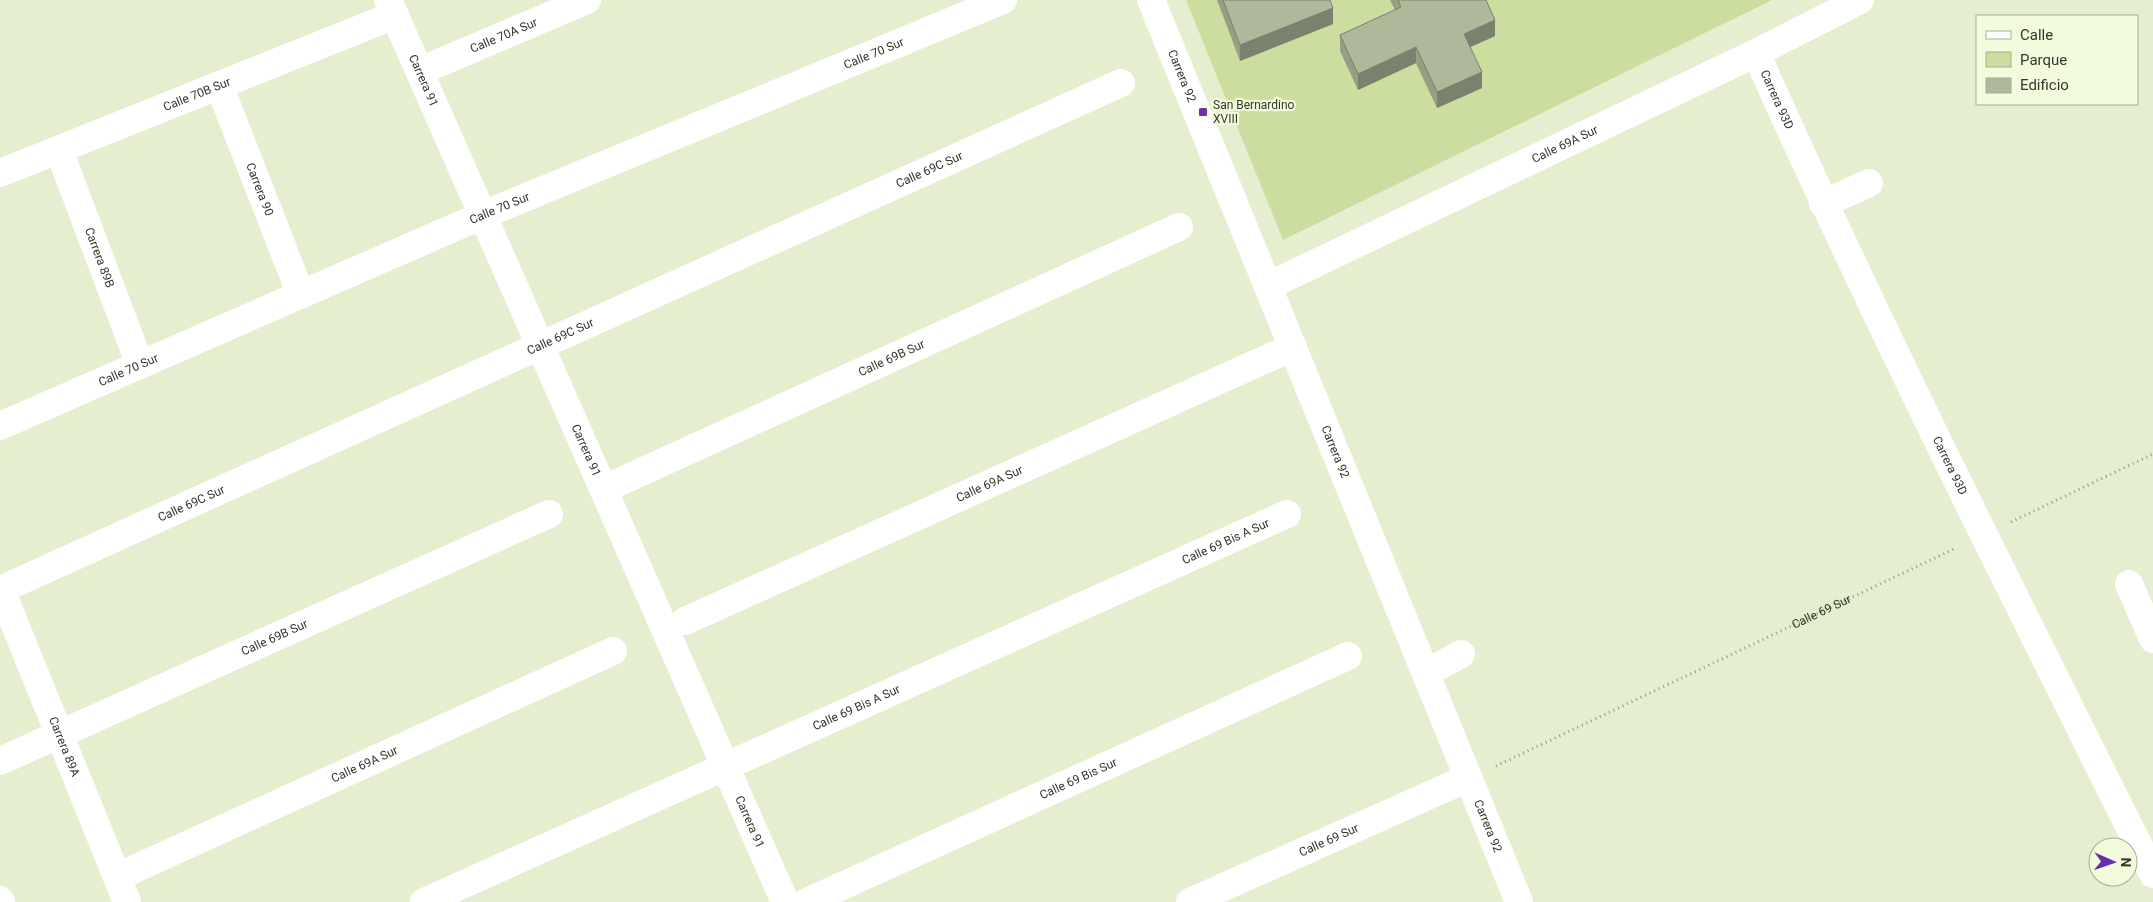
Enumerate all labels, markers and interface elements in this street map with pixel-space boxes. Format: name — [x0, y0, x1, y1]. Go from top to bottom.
street label: Calle 70A Sur — [468, 15, 539, 56]
legend — [1976, 15, 2138, 105]
text: Calle — [2020, 26, 2053, 44]
street label: Calle 70 Sur — [842, 35, 906, 72]
street label: Carrera 92 — [1165, 48, 1199, 105]
text: Parque — [2020, 51, 2067, 69]
street label: Carrera 91 — [406, 52, 441, 109]
street label: Carrera 93D — [1757, 68, 1796, 131]
street label: Calle 70B Sur — [161, 75, 233, 114]
text: Edificio — [2020, 76, 2069, 94]
place label: San Bernardino XVIII — [1213, 98, 1295, 126]
marker: San Bernardino XVIII — [1197, 106, 1209, 118]
street label: Calle 69A Sur — [1530, 122, 1600, 166]
street label: Calle 69C Sur — [894, 149, 965, 191]
street label: Carrera 90 — [243, 161, 276, 218]
street label: Calle 70 Sur — [467, 189, 532, 227]
street label: Carrera 89B — [82, 226, 117, 290]
street label: Calle 69C Sur — [525, 315, 596, 358]
street label: Calle 69B Sur — [856, 337, 927, 379]
street label: Calle 70 Sur — [96, 351, 160, 389]
street label: Carrera 91 — [569, 422, 604, 479]
street label: Carrera 92 — [1318, 423, 1352, 480]
street label: Carrera 93D — [1930, 434, 1970, 497]
street label: Calle 69A Sur — [954, 463, 1025, 505]
street label: Calle 69C Sur — [156, 482, 227, 525]
street label: Calle 69 Bis A Sur — [1180, 516, 1272, 567]
street label: Calle 69 Sur — [1789, 592, 1853, 632]
street label: Calle 69B Sur — [239, 616, 310, 659]
street label: Calle 69 Bis A Sur — [810, 682, 902, 733]
street label: Carrera 89A — [46, 715, 83, 779]
street label: Calle 69A Sur — [329, 743, 400, 785]
street label: Calle 69 Bis Sur — [1037, 755, 1119, 802]
street label: Carrera 91 — [732, 794, 767, 850]
street label: Carrera 92 — [1471, 798, 1505, 855]
street label: Calle 69 Sur — [1297, 821, 1361, 859]
north arrow — [2088, 837, 2138, 887]
text: N — [2118, 857, 2134, 868]

